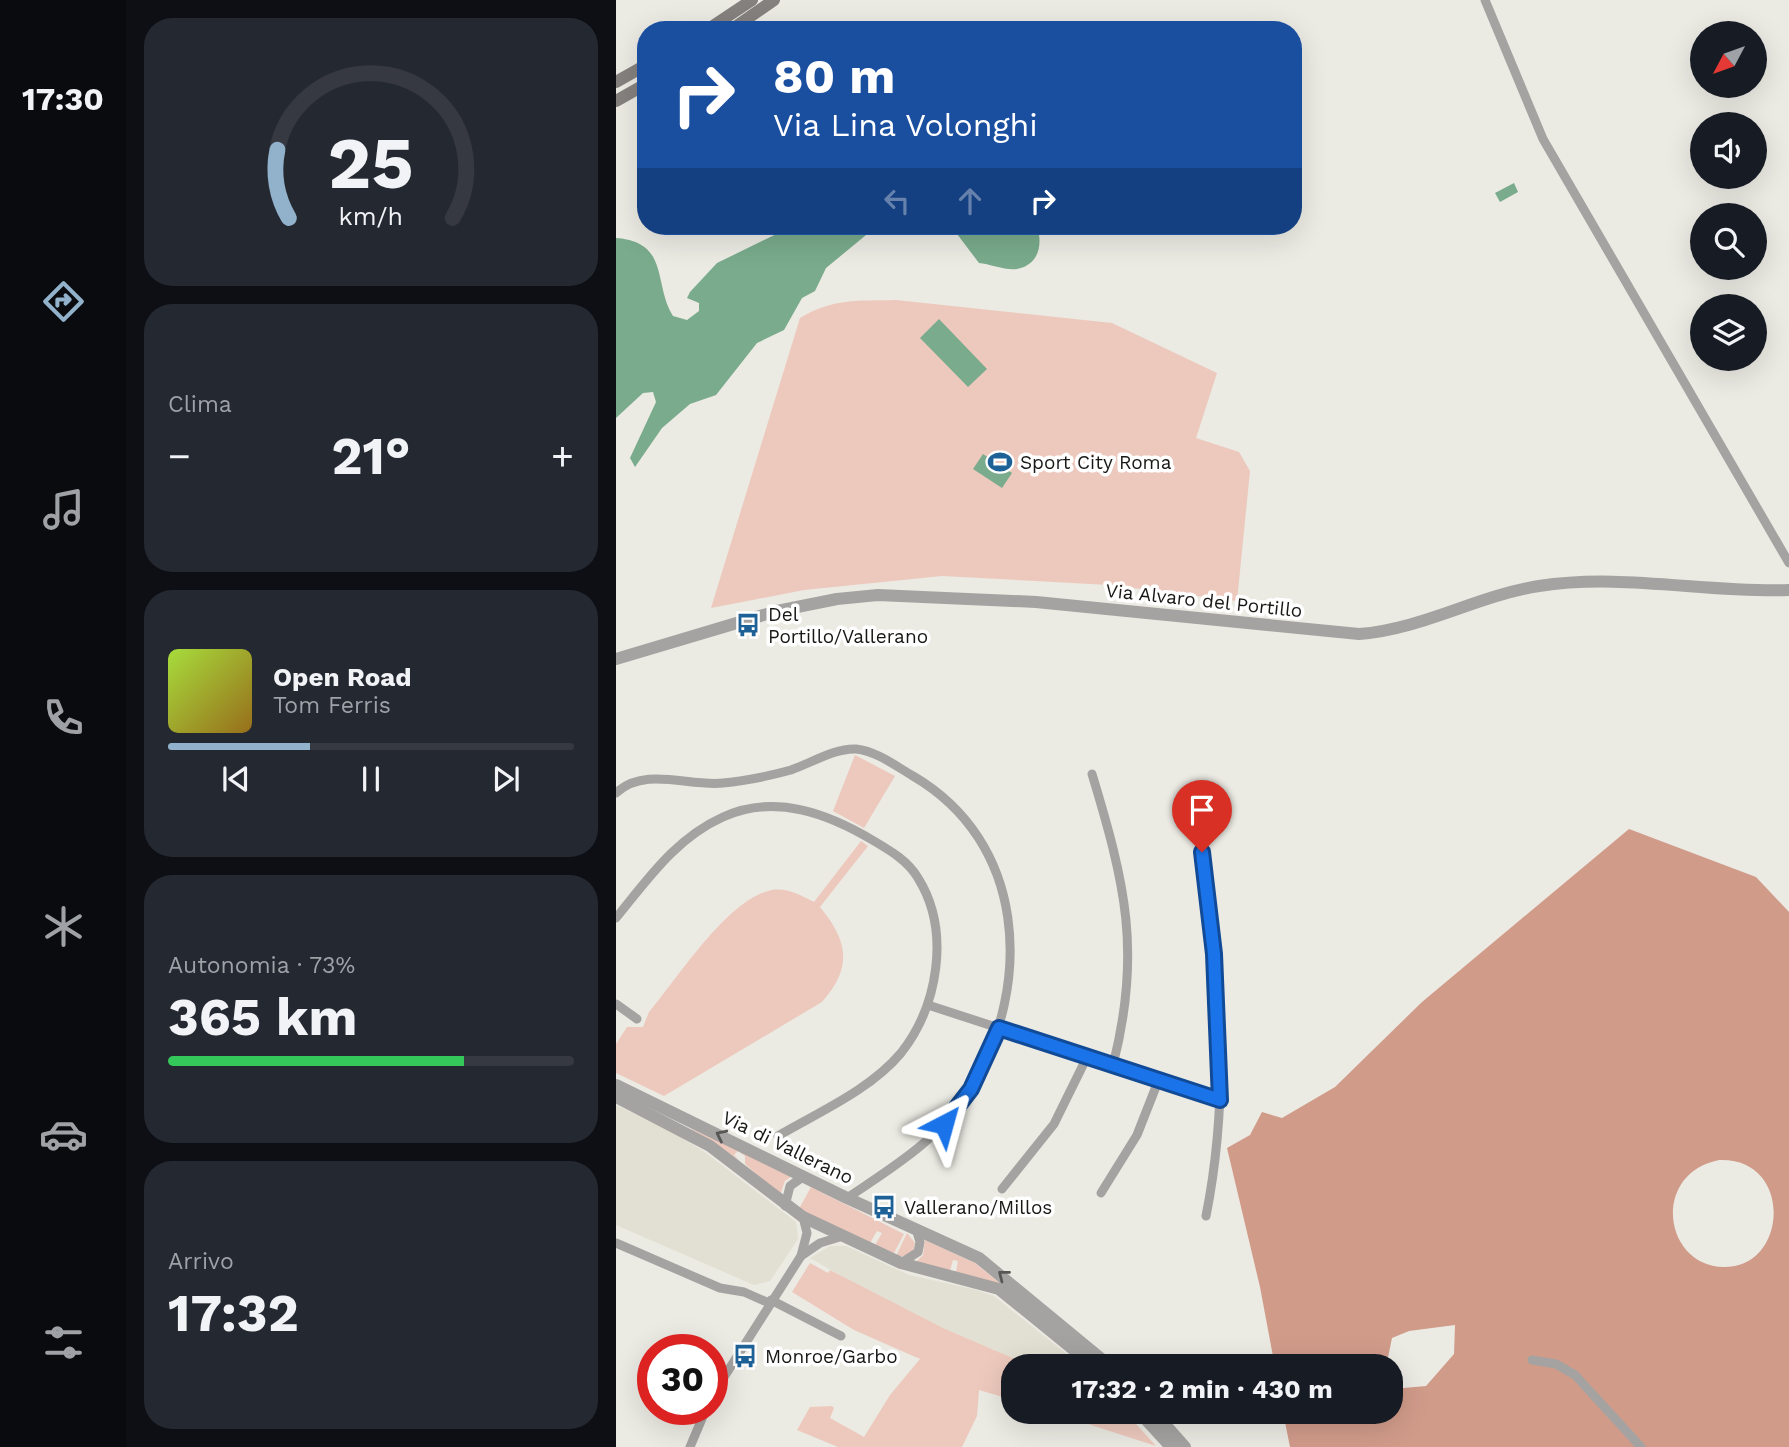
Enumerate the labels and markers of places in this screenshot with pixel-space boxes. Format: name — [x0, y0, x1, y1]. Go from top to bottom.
sports icon: Sport City Roma — [986, 448, 1014, 476]
place label: Sport City Roma — [1020, 451, 1172, 474]
place label: Del Portillo/Vallerano — [768, 603, 928, 648]
bus stop icon: Del Portillo/Vallerano — [734, 611, 762, 639]
pin — [1172, 780, 1232, 852]
bus stop icon: Vallerano/Millos — [870, 1193, 898, 1221]
place label: Vallerano/Millos — [904, 1196, 1052, 1219]
bus stop icon: Monroe/Garbo — [731, 1342, 759, 1370]
place label: Monroe/Garbo — [765, 1345, 898, 1368]

